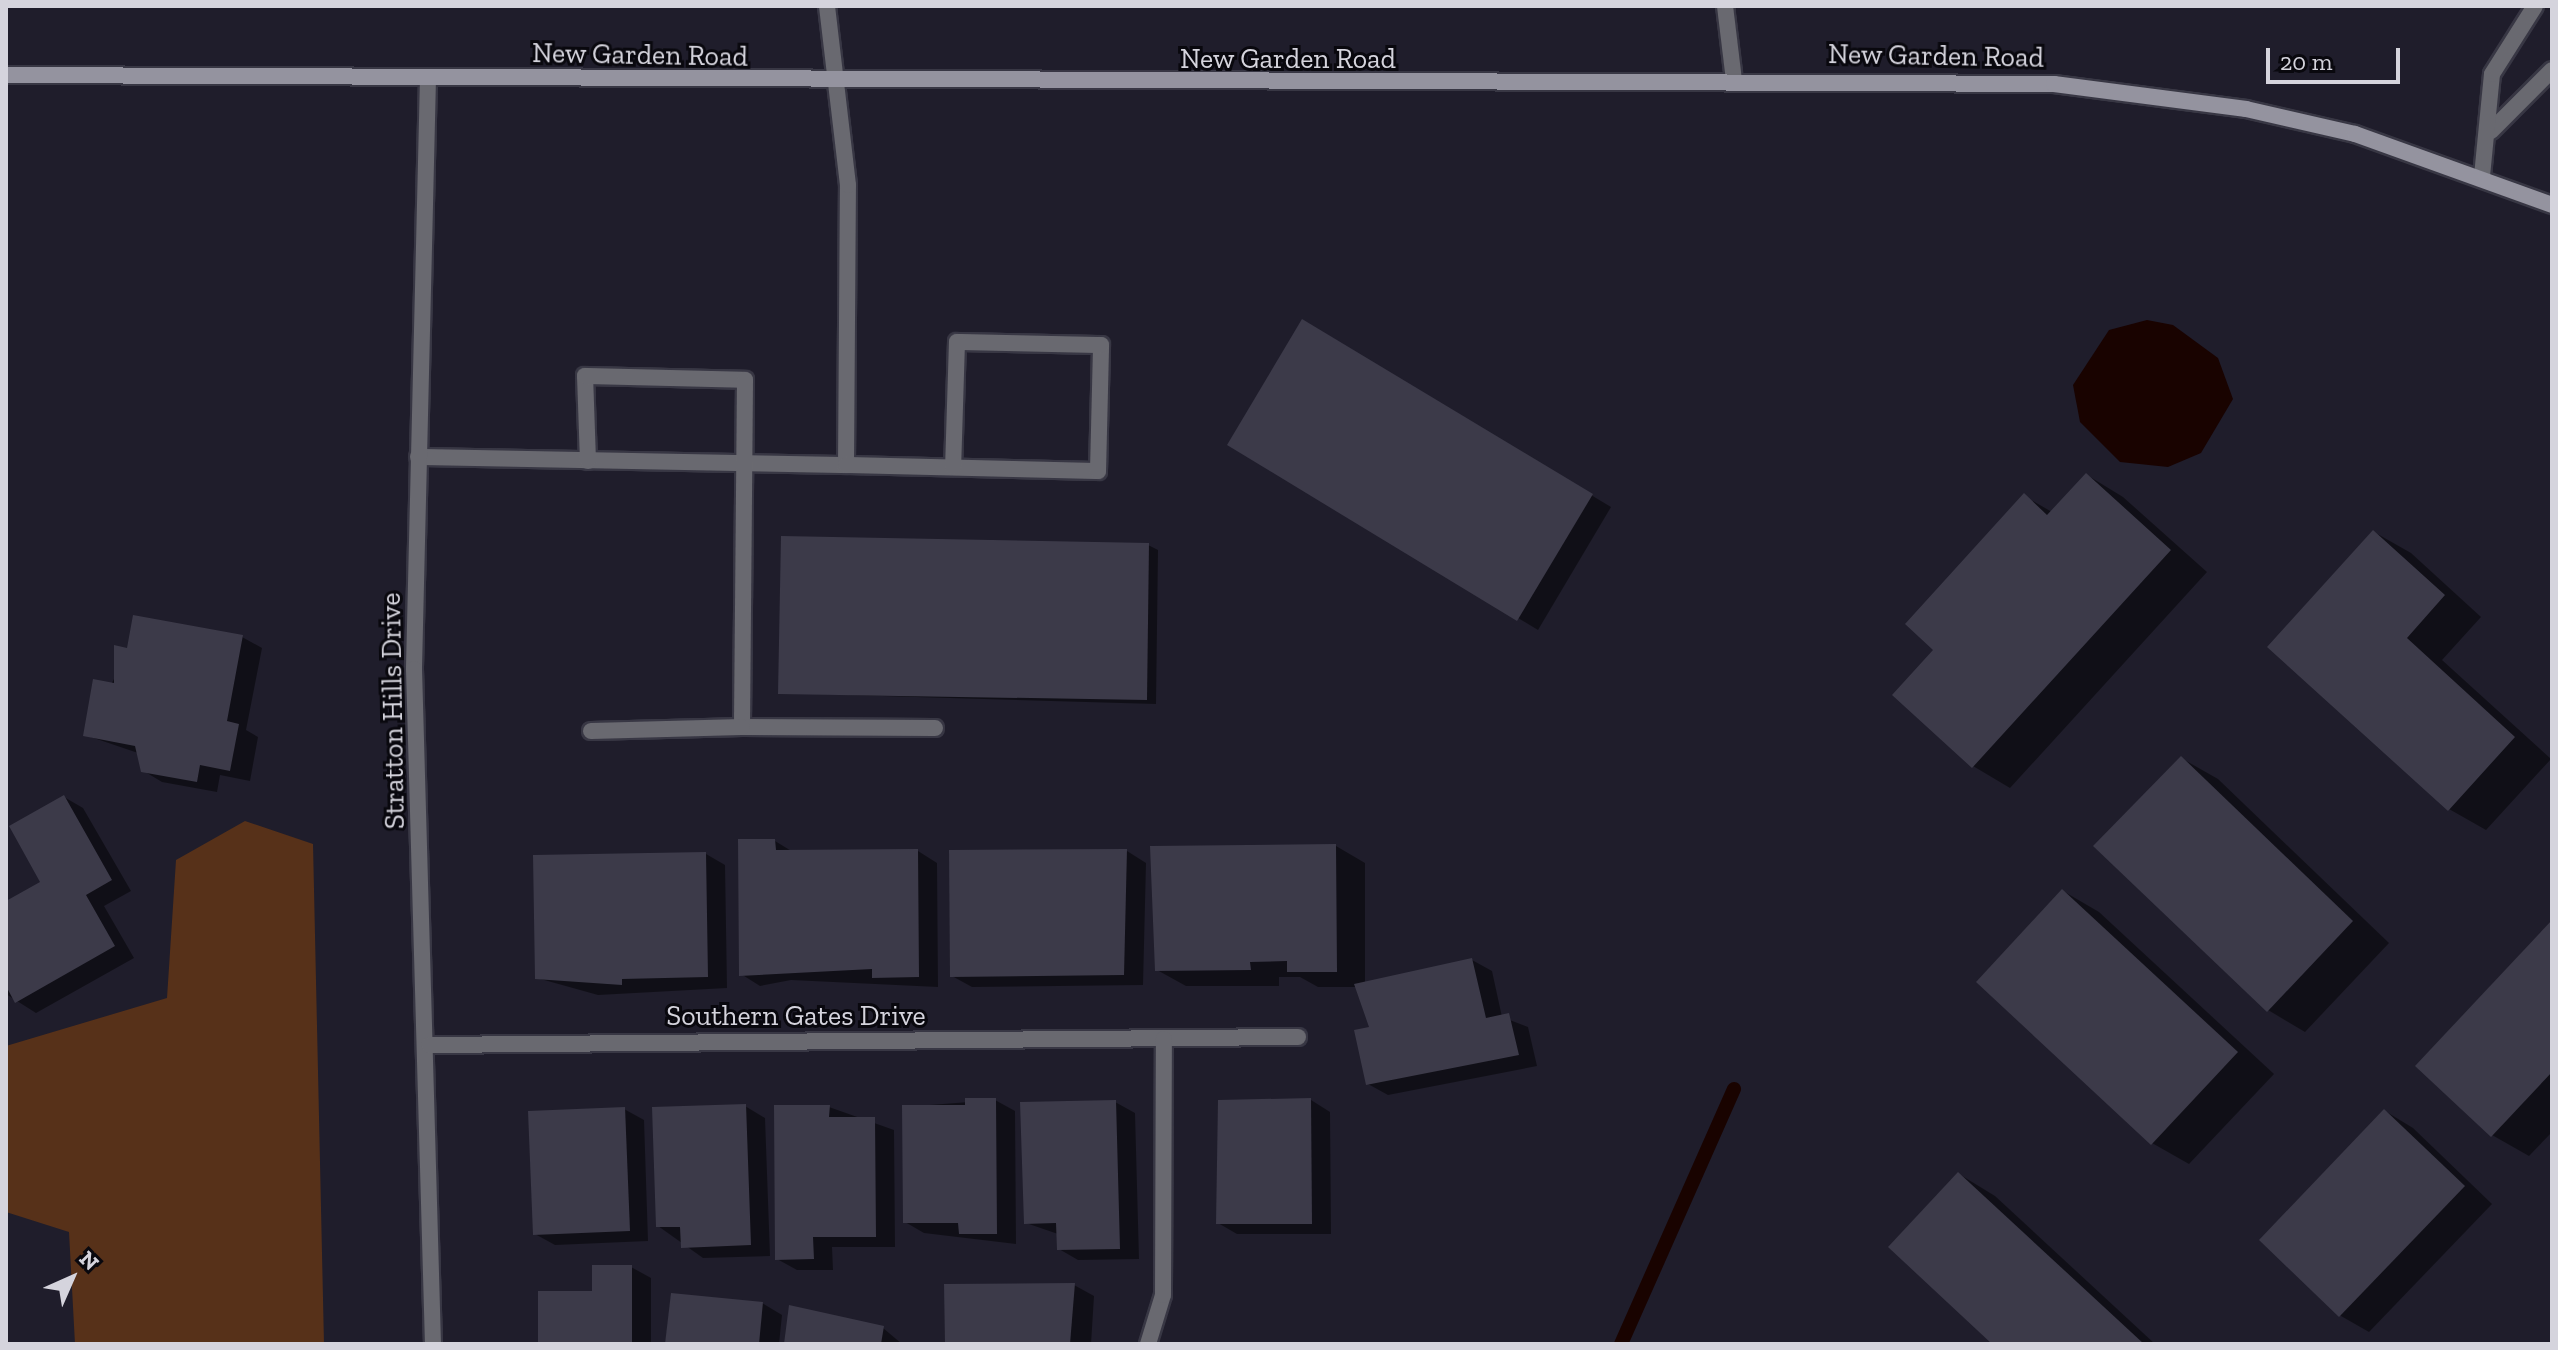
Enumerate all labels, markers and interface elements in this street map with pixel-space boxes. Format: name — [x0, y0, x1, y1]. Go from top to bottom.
scale bar — [2270, 32, 2404, 82]
street label: New Garden Road — [531, 36, 749, 74]
street label: New Garden Road — [1827, 37, 2045, 75]
street label: New Garden Road — [1180, 42, 1396, 76]
text: 20 m — [2280, 47, 2332, 76]
street label: Stratton Hills Drive — [374, 592, 412, 830]
street label: Southern Gates Drive — [666, 999, 926, 1033]
north arrow — [32, 1238, 112, 1318]
text: N — [74, 1245, 105, 1276]

